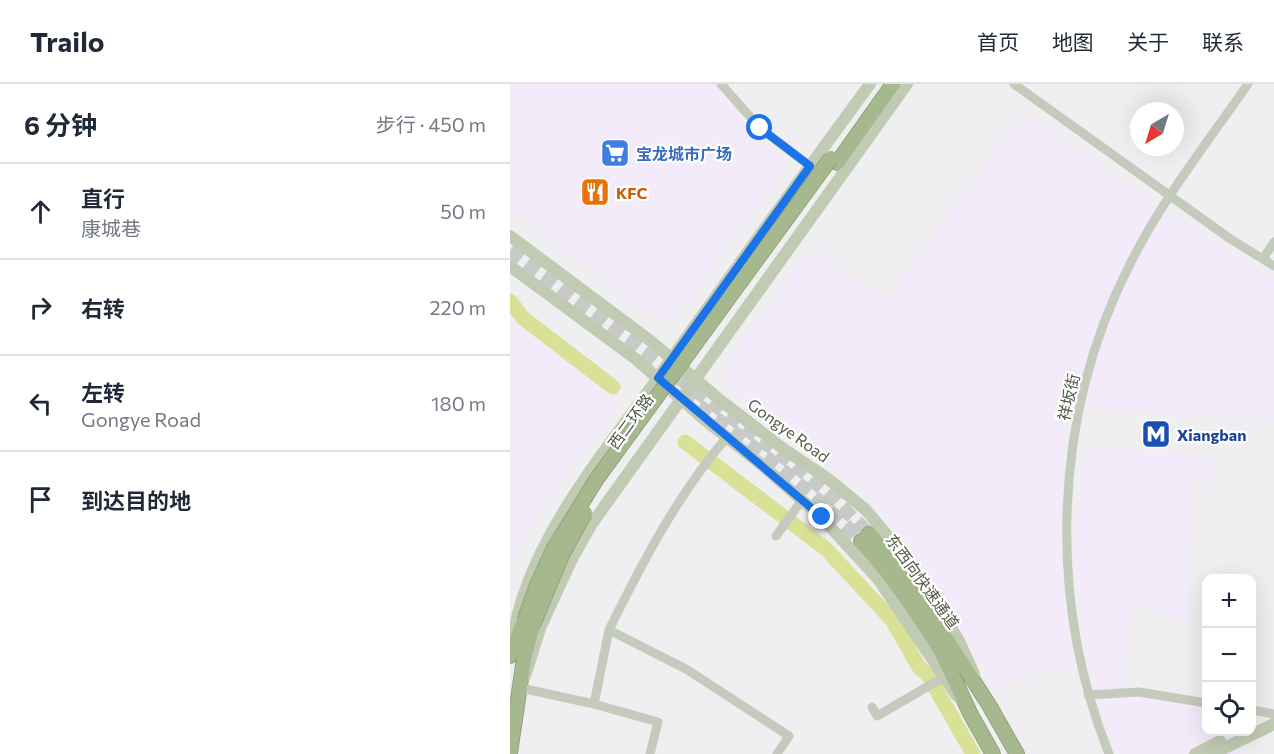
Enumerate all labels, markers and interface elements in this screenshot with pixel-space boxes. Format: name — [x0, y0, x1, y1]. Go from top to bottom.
text: Trailo — [30, 24, 105, 58]
text: 首页 — [977, 29, 1019, 54]
text: 地图 — [1052, 29, 1094, 54]
text: 关于 — [1127, 29, 1169, 54]
text: 联系 — [1202, 29, 1244, 54]
north arrow — [1130, 102, 1184, 156]
text: 6 分钟 — [24, 109, 97, 140]
text: 步行 · 450 m — [376, 112, 486, 136]
route start — [746, 114, 772, 140]
supermarket icon: 宝龙城市广场 — [599, 137, 631, 169]
place label: 宝龙城市广场 — [636, 144, 732, 163]
restaurant icon: KFC — [579, 176, 611, 208]
place label: KFC — [616, 183, 647, 202]
text: 直行 — [81, 185, 125, 212]
icon: ahead — [24, 195, 57, 228]
text: 50 m — [440, 199, 486, 223]
text: 康城巷 — [81, 216, 141, 240]
icon: right — [24, 291, 57, 324]
text: 右转 — [81, 295, 125, 322]
text: 220 m — [430, 295, 486, 319]
street label: 祥坂街 — [1053, 371, 1083, 423]
text: 左转 — [81, 379, 125, 406]
icon: left — [24, 387, 57, 420]
street label: 西二环路 — [604, 390, 656, 452]
text: 180 m — [431, 391, 486, 415]
street label: Gongye Road — [745, 394, 833, 466]
text: Gongye Road — [81, 407, 201, 431]
metro station icon: Xiangban — [1140, 418, 1172, 450]
place label: Xiangban — [1177, 425, 1246, 444]
icon: arrive — [24, 483, 57, 516]
text: 到达目的地 — [81, 487, 191, 514]
route end — [808, 503, 834, 529]
street label: 东西向快速通道 — [882, 530, 964, 632]
map controls — [1202, 574, 1256, 736]
button: + — [1202, 574, 1256, 628]
button: − — [1202, 628, 1256, 682]
button: locate — [1202, 682, 1256, 736]

